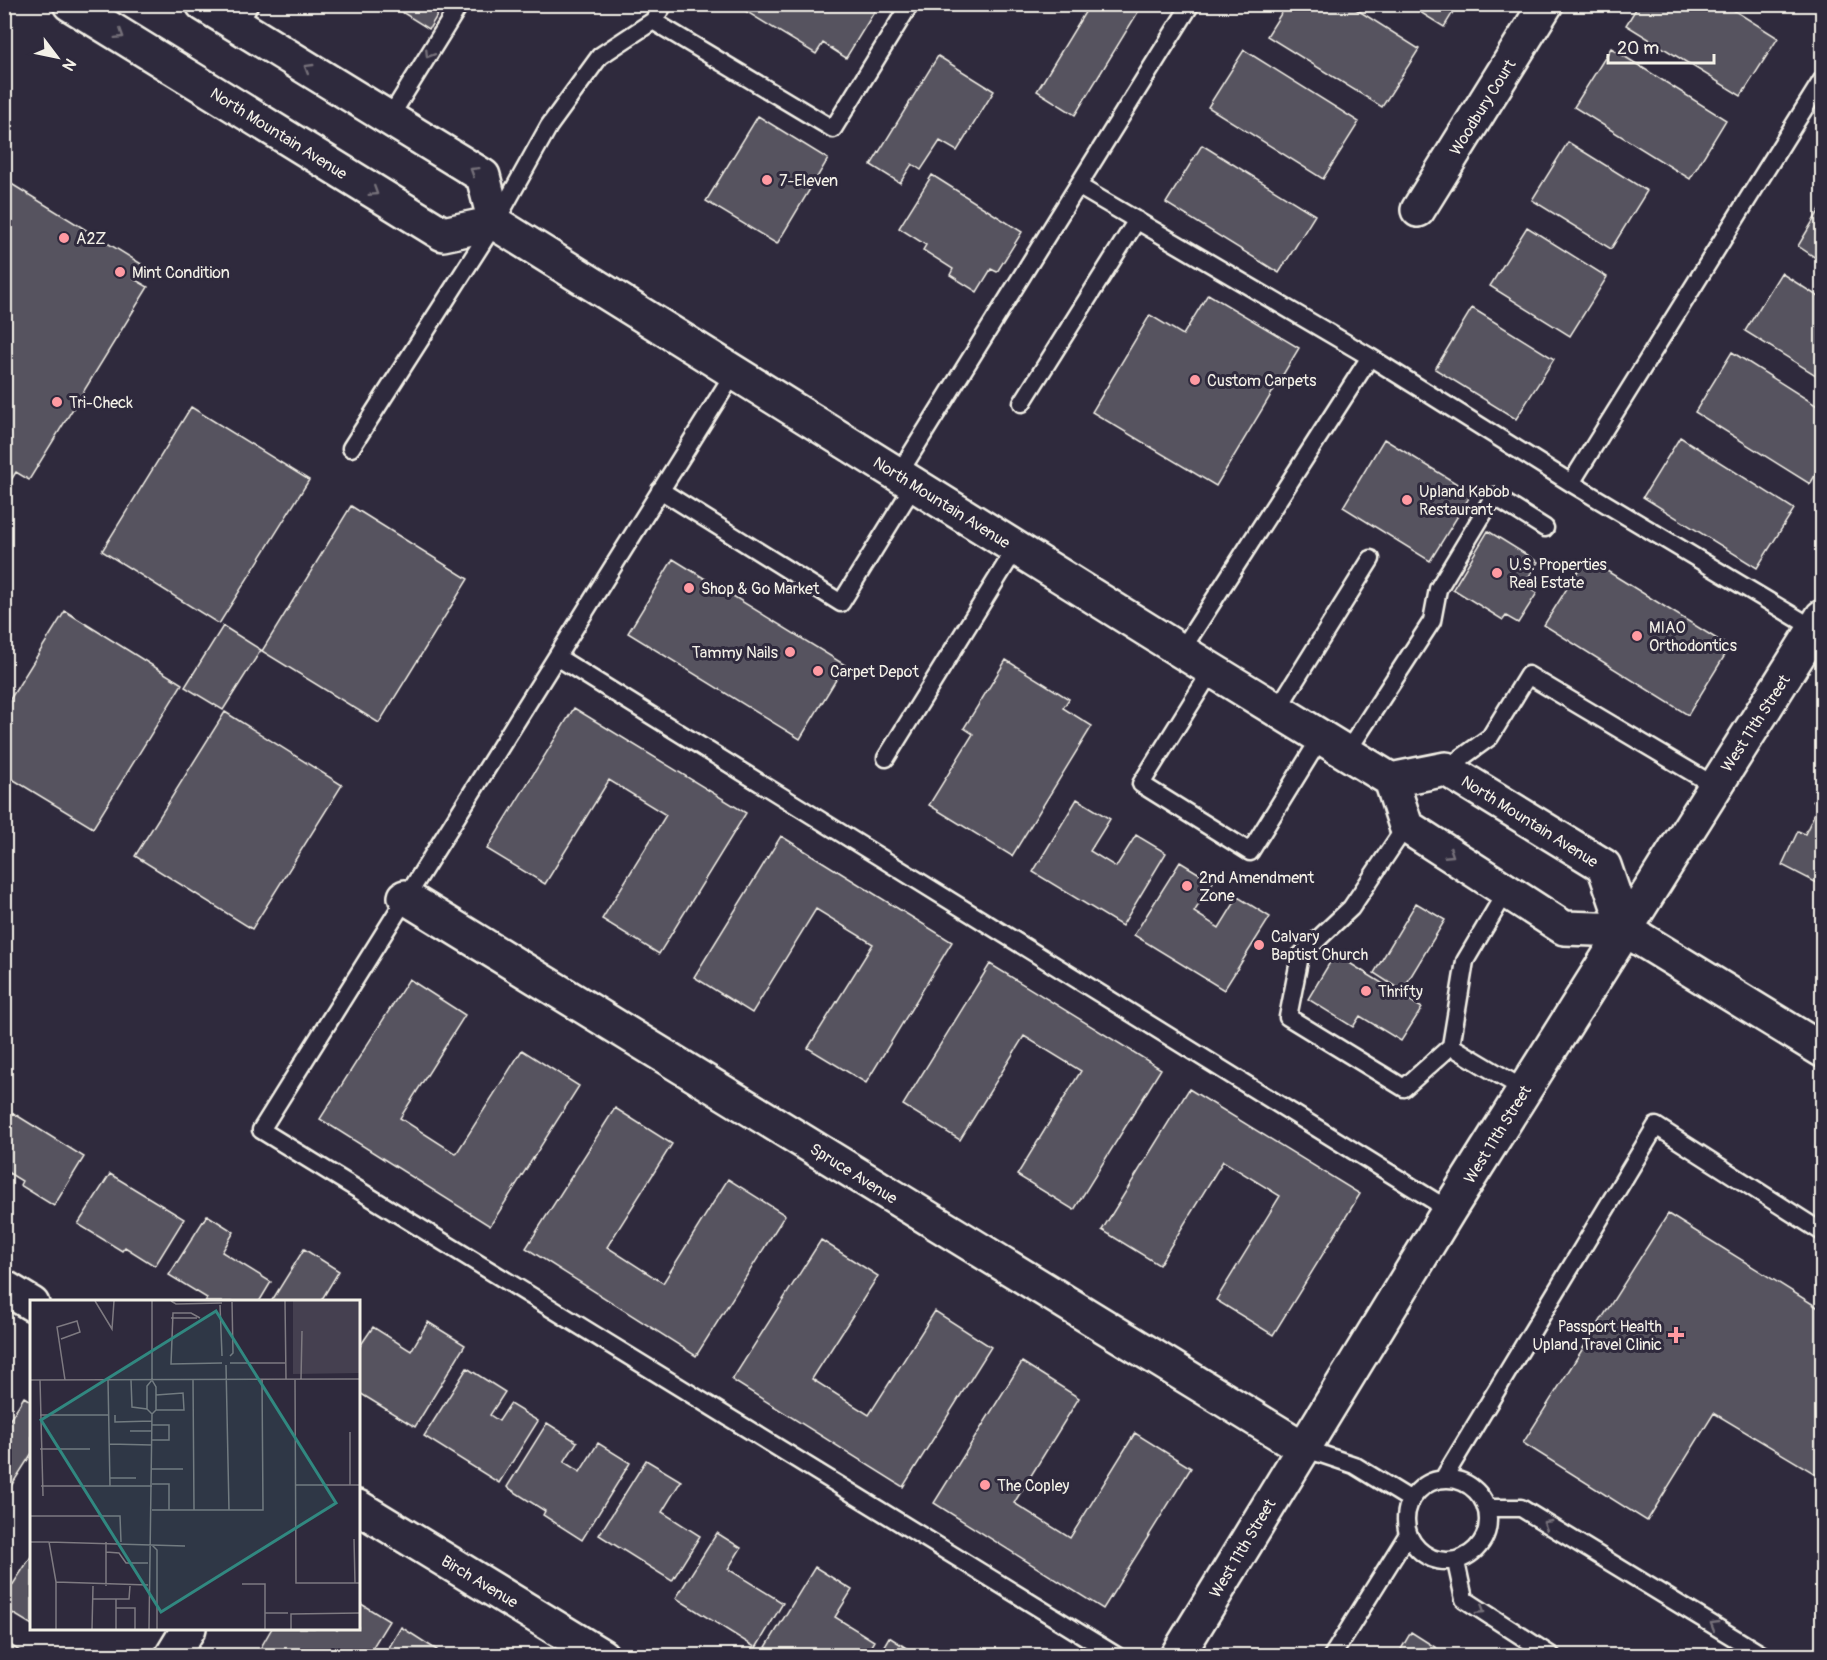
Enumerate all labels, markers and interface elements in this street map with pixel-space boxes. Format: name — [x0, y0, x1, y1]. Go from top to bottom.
north arrow — [27, 27, 87, 87]
scale bar — [1608, 27, 1714, 65]
one-way arrow — [114, 28, 124, 40]
text: 20 m — [1617, 37, 1659, 60]
one-way arrow — [424, 48, 436, 58]
text: N — [57, 55, 80, 74]
street label: Woodbury Court — [1445, 55, 1521, 159]
one-way arrow — [304, 64, 314, 76]
street label: North Mountain Avenue — [206, 84, 351, 184]
one-way arrow — [470, 167, 481, 178]
place label: 7-Eleven — [779, 171, 838, 191]
marker: 7-Eleven — [760, 173, 774, 187]
one-way arrow — [368, 184, 378, 196]
place label: A2Z — [76, 229, 106, 249]
marker: A2Z — [57, 231, 71, 245]
place label: Mint Condition — [132, 263, 230, 283]
marker: Mint Condition — [113, 265, 127, 279]
place label: Custom Carpets — [1207, 371, 1316, 391]
marker: Custom Carpets — [1188, 373, 1202, 387]
place label: Tri-Check — [69, 393, 133, 413]
marker: Tri-Check — [50, 395, 64, 409]
street label: North Mountain Avenue — [869, 453, 1014, 553]
place label: Upland Kabob Restaurant — [1419, 482, 1510, 520]
marker: Upland Kabob Restaurant — [1400, 493, 1414, 507]
place label: U.S. Properties Real Estate — [1509, 555, 1607, 593]
marker: U.S. Properties Real Estate — [1490, 566, 1504, 580]
place label: Shop & Go Market — [701, 579, 820, 599]
marker: Shop & Go Market — [682, 581, 696, 595]
place label: MIAO Orthodontics — [1649, 618, 1737, 656]
marker: MIAO Orthodontics — [1630, 629, 1644, 643]
place label: Tammy Nails — [692, 643, 778, 663]
marker: Tammy Nails — [783, 645, 797, 659]
place label: Carpet Depot — [830, 662, 919, 682]
marker: Carpet Depot — [811, 664, 825, 678]
street label: West 11th Street — [1717, 671, 1795, 776]
street label: North Mountain Avenue — [1457, 772, 1602, 872]
one-way arrow — [1444, 846, 1454, 858]
place label: 2nd Amendment Zone — [1199, 868, 1315, 906]
marker: 2nd Amendment Zone — [1180, 879, 1194, 893]
place label: Calvary Baptist Church — [1271, 927, 1368, 965]
marker: Calvary Baptist Church — [1252, 938, 1266, 952]
place label: Thrifty — [1378, 982, 1423, 1002]
marker: Thrifty — [1359, 984, 1373, 998]
street label: West 11th Street — [1460, 1081, 1536, 1187]
street label: Spruce Avenue — [806, 1139, 901, 1209]
inset map — [30, 1300, 360, 1630]
place label: Passport Health Upland Travel Clinic — [1532, 1317, 1662, 1355]
marker: Passport Health Upland Travel Clinic — [1667, 1326, 1685, 1344]
place label: The Copley — [997, 1476, 1070, 1496]
marker: The Copley — [978, 1478, 992, 1492]
street label: West 11th Street — [1205, 1495, 1281, 1602]
one-way arrow — [1543, 1520, 1553, 1532]
street label: Birch Avenue — [438, 1551, 522, 1613]
one-way arrow — [1474, 1603, 1485, 1614]
one-way arrow — [1710, 1621, 1720, 1633]

